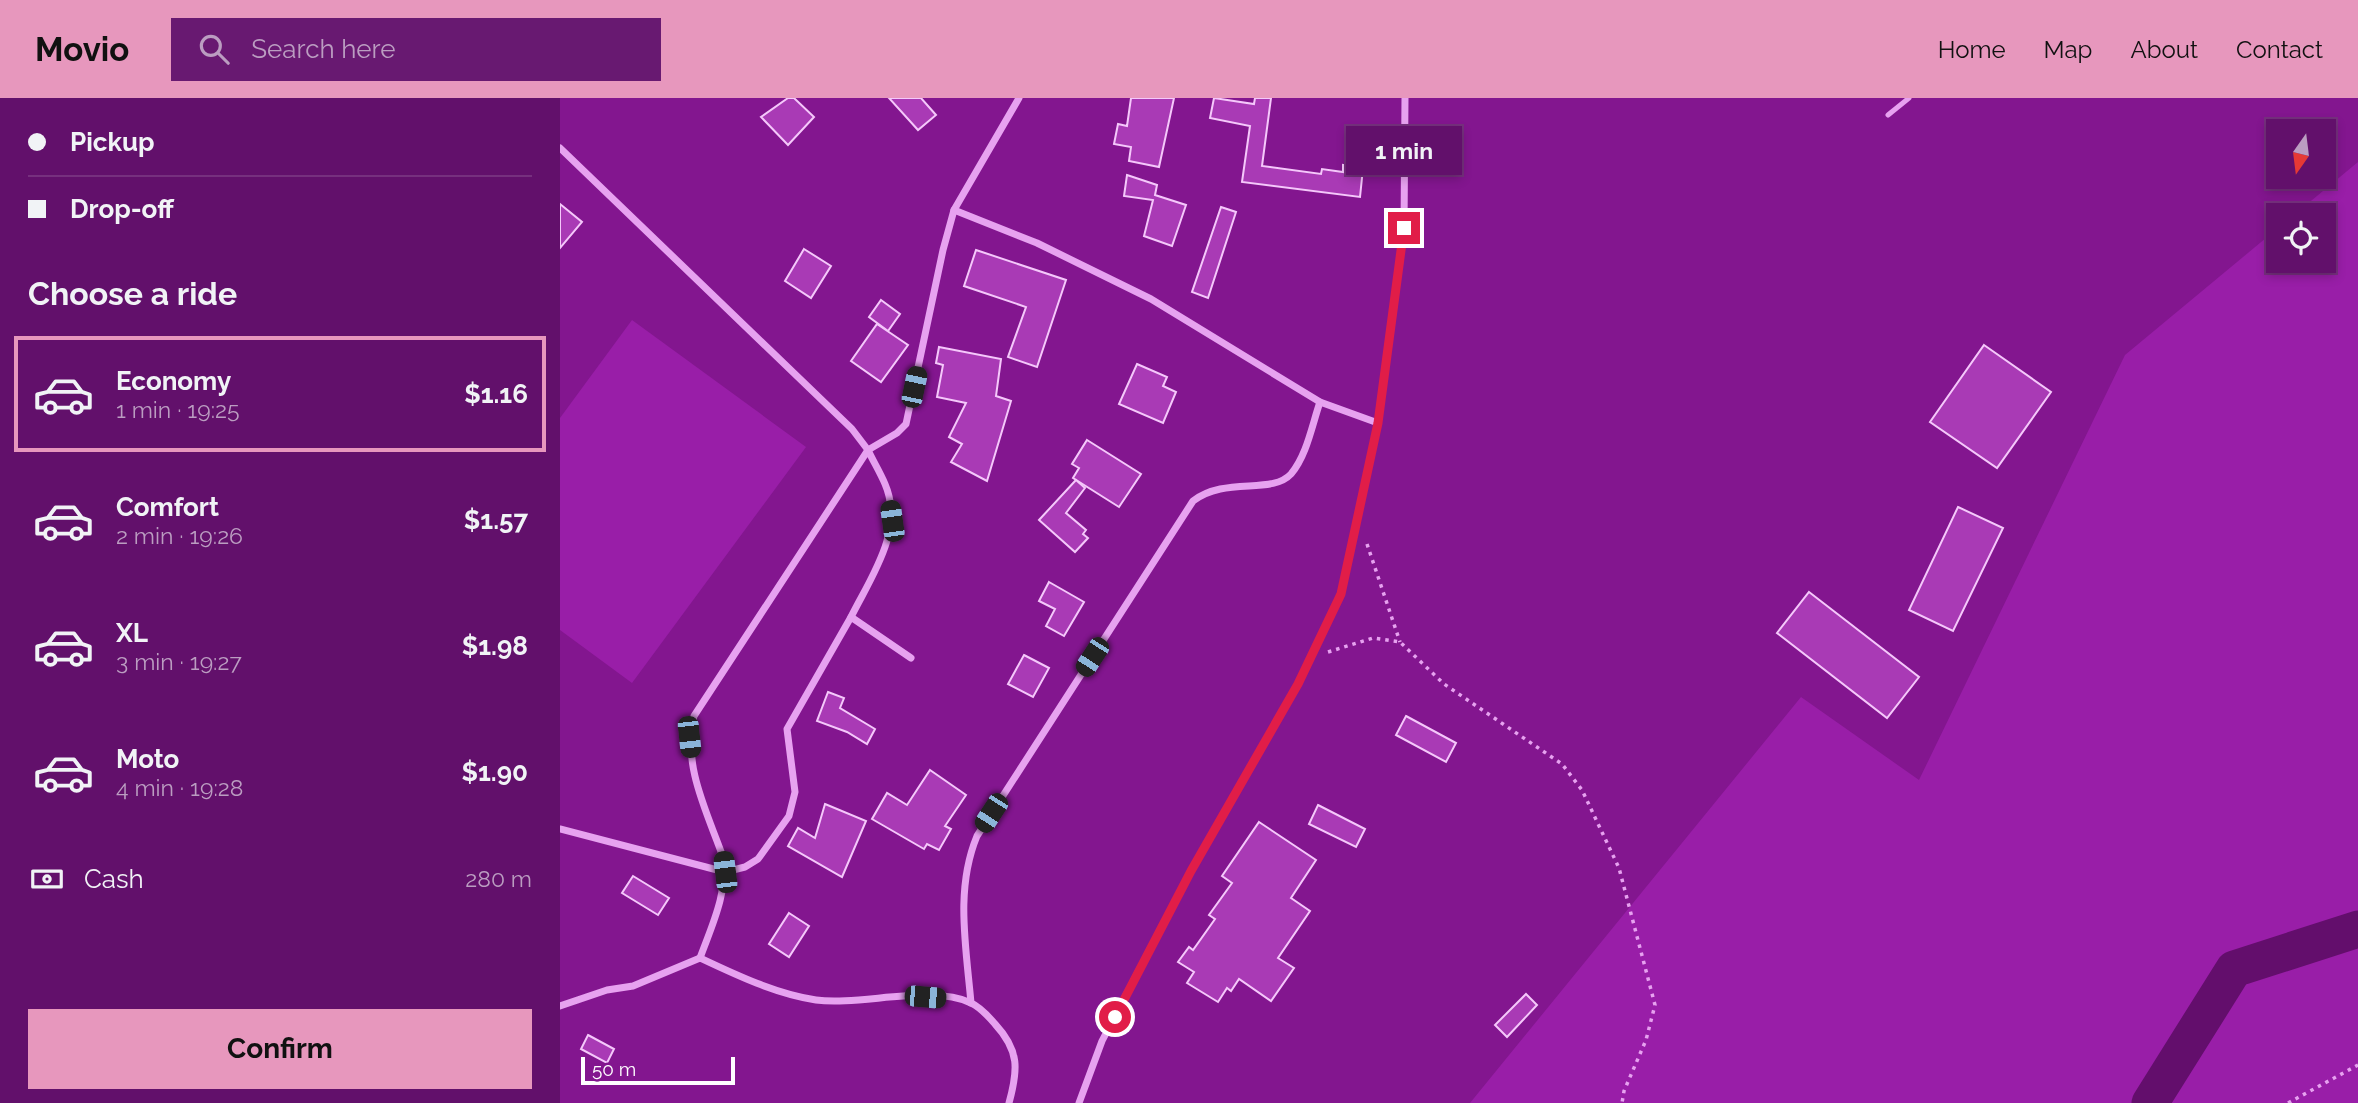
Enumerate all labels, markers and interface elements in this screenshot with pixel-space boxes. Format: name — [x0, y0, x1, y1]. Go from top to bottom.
search box — [171, 18, 661, 81]
text: Movio — [35, 30, 129, 69]
icon: search — [195, 30, 233, 68]
text: Search here — [251, 34, 396, 64]
text: Home — [1938, 35, 2006, 64]
text: Map — [2044, 35, 2092, 64]
text: About — [2130, 35, 2198, 64]
text: Contact — [2236, 35, 2323, 64]
north arrow — [2266, 119, 2336, 189]
map controls — [2266, 119, 2336, 273]
text: Pickup — [70, 127, 155, 157]
callout: 1 min — [1346, 127, 1462, 176]
text: 1 min — [1375, 137, 1433, 164]
text: Drop-off — [70, 194, 174, 224]
button: locate — [2266, 203, 2336, 273]
route end — [1388, 212, 1420, 244]
text: Choose a ride — [28, 275, 237, 312]
icon: car — [32, 363, 95, 426]
car — [900, 364, 929, 410]
text: Economy — [116, 366, 231, 396]
text: $1.16 — [464, 379, 528, 409]
text: 1 min · 19:25 — [116, 396, 240, 423]
icon: car — [32, 489, 95, 552]
text: Comfort — [116, 492, 219, 522]
car — [879, 499, 906, 543]
text: $1.57 — [464, 505, 528, 535]
text: 2 min · 19:26 — [116, 522, 243, 549]
icon: car — [32, 615, 95, 678]
text: XL — [116, 618, 148, 648]
text: $1.98 — [462, 631, 528, 661]
car — [1072, 634, 1113, 680]
text: 3 min · 19:27 — [116, 648, 242, 675]
car — [677, 715, 702, 759]
icon: car — [32, 741, 95, 804]
text: Moto — [116, 744, 179, 774]
text: $1.90 — [462, 757, 528, 787]
text: 4 min · 19:28 — [116, 774, 243, 801]
car — [971, 790, 1012, 836]
car — [713, 850, 738, 894]
icon: cash — [28, 860, 66, 898]
text: Cash — [84, 864, 144, 894]
text: 280 m — [465, 865, 532, 892]
car — [904, 985, 947, 1009]
route start — [1099, 1001, 1131, 1033]
button: Confirm — [28, 1009, 532, 1089]
scale bar — [581, 1054, 735, 1086]
text: 50 m — [592, 1058, 636, 1080]

